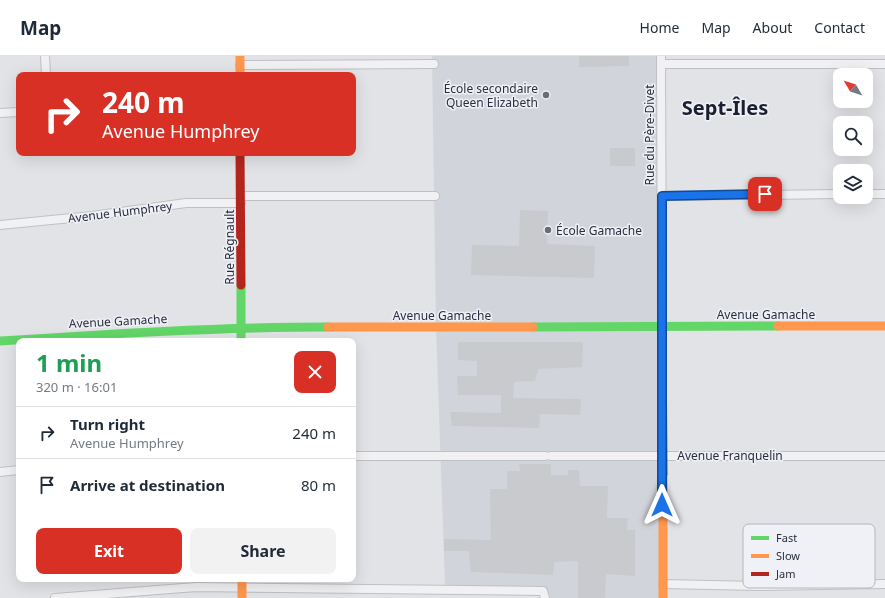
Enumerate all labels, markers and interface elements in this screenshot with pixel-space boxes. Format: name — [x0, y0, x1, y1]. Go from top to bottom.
text: Map — [20, 15, 61, 41]
text: Home — [640, 18, 679, 37]
text: Map — [701, 18, 731, 37]
text: About — [753, 18, 792, 37]
text: Contact — [814, 18, 865, 37]
north arrow — [833, 68, 873, 108]
map controls — [833, 68, 873, 204]
place label: École secondaire Queen Elizabeth — [444, 80, 538, 111]
text: 240 m — [102, 83, 185, 121]
street label: Rue du Père-Divet — [641, 84, 658, 186]
icon: right — [36, 88, 88, 140]
marker: École secondaire Queen Elizabeth — [541, 90, 551, 100]
district label: Sept-Îles — [682, 94, 768, 121]
button: search — [833, 116, 873, 156]
text: Avenue Humphrey — [102, 119, 259, 143]
button: layers — [833, 164, 873, 204]
pin — [748, 177, 782, 211]
icon: arrive — [754, 183, 776, 205]
street label: Avenue Humphrey — [67, 197, 174, 227]
street label: Rue Régnault — [221, 209, 238, 285]
place label: École Gamache — [556, 222, 642, 239]
marker: École Gamache — [543, 225, 553, 235]
street label: Avenue Gamache — [717, 306, 816, 323]
street label: Avenue Gamache — [393, 307, 492, 324]
street label: Avenue Gamache — [68, 310, 168, 332]
text: 1 min — [36, 346, 102, 379]
button: close — [294, 351, 336, 393]
text: 320 m · 16:01 — [36, 378, 117, 396]
text: Turn right — [70, 414, 145, 434]
icon: right — [36, 422, 58, 444]
text: 240 m — [292, 423, 336, 443]
text: Avenue Humphrey — [70, 434, 184, 452]
street label: Avenue Franquelin — [677, 447, 783, 464]
icon: arrive — [36, 474, 58, 496]
text: Arrive at destination — [70, 475, 225, 495]
text: 80 m — [301, 475, 336, 495]
position arrow — [641, 484, 683, 526]
legend — [743, 524, 875, 588]
button: Exit — [36, 528, 182, 574]
button: Share — [190, 528, 336, 574]
text: Fast — [776, 530, 797, 545]
text: Slow — [776, 548, 800, 563]
text: Jam — [775, 566, 795, 581]

